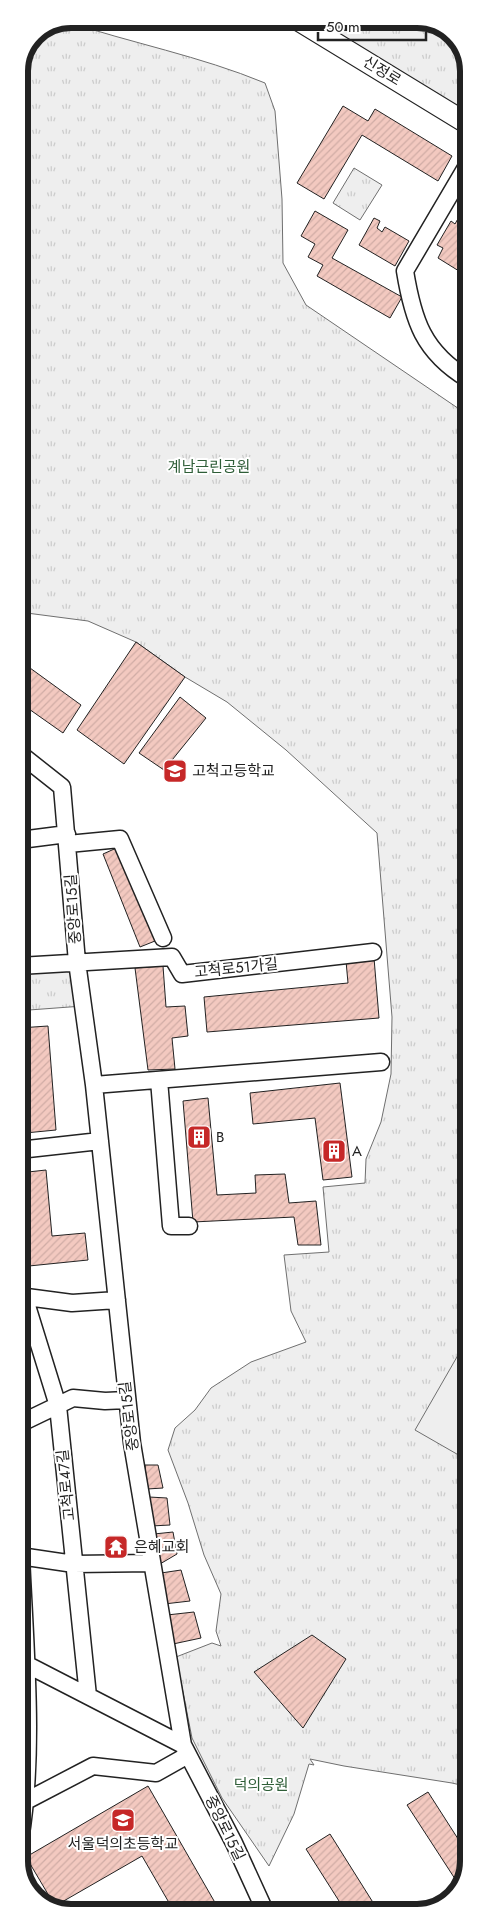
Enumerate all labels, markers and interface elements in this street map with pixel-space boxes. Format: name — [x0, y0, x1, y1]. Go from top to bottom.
scale bar — [318, 10, 426, 42]
text: 50 m — [326, 16, 360, 38]
street label: 신정로 — [359, 51, 405, 91]
park label: 계남근린공원 — [168, 456, 250, 478]
school or university icon: 고척고등학교 — [162, 758, 188, 784]
place label: 고척고등학교 — [192, 760, 275, 782]
street label: 중앙로15길 — [60, 873, 86, 945]
street label: 고척로51가길 — [193, 953, 279, 983]
building icon: B — [186, 1124, 212, 1150]
place label: B — [216, 1126, 224, 1148]
building icon: A — [321, 1138, 347, 1164]
place label: A — [352, 1140, 362, 1162]
street label: 중앙로15길 — [114, 1380, 144, 1452]
street label: 고척로47길 — [51, 1448, 81, 1522]
temple icon: 은혜교회 — [103, 1534, 129, 1560]
place label: 은혜교회 — [134, 1536, 189, 1558]
park label: 덕의공원 — [233, 1774, 289, 1796]
street label: 중앙로15길 — [200, 1792, 250, 1864]
school or university icon: 서울덕의초등학교 — [110, 1807, 136, 1833]
place label: 서울덕의초등학교 — [68, 1833, 178, 1855]

